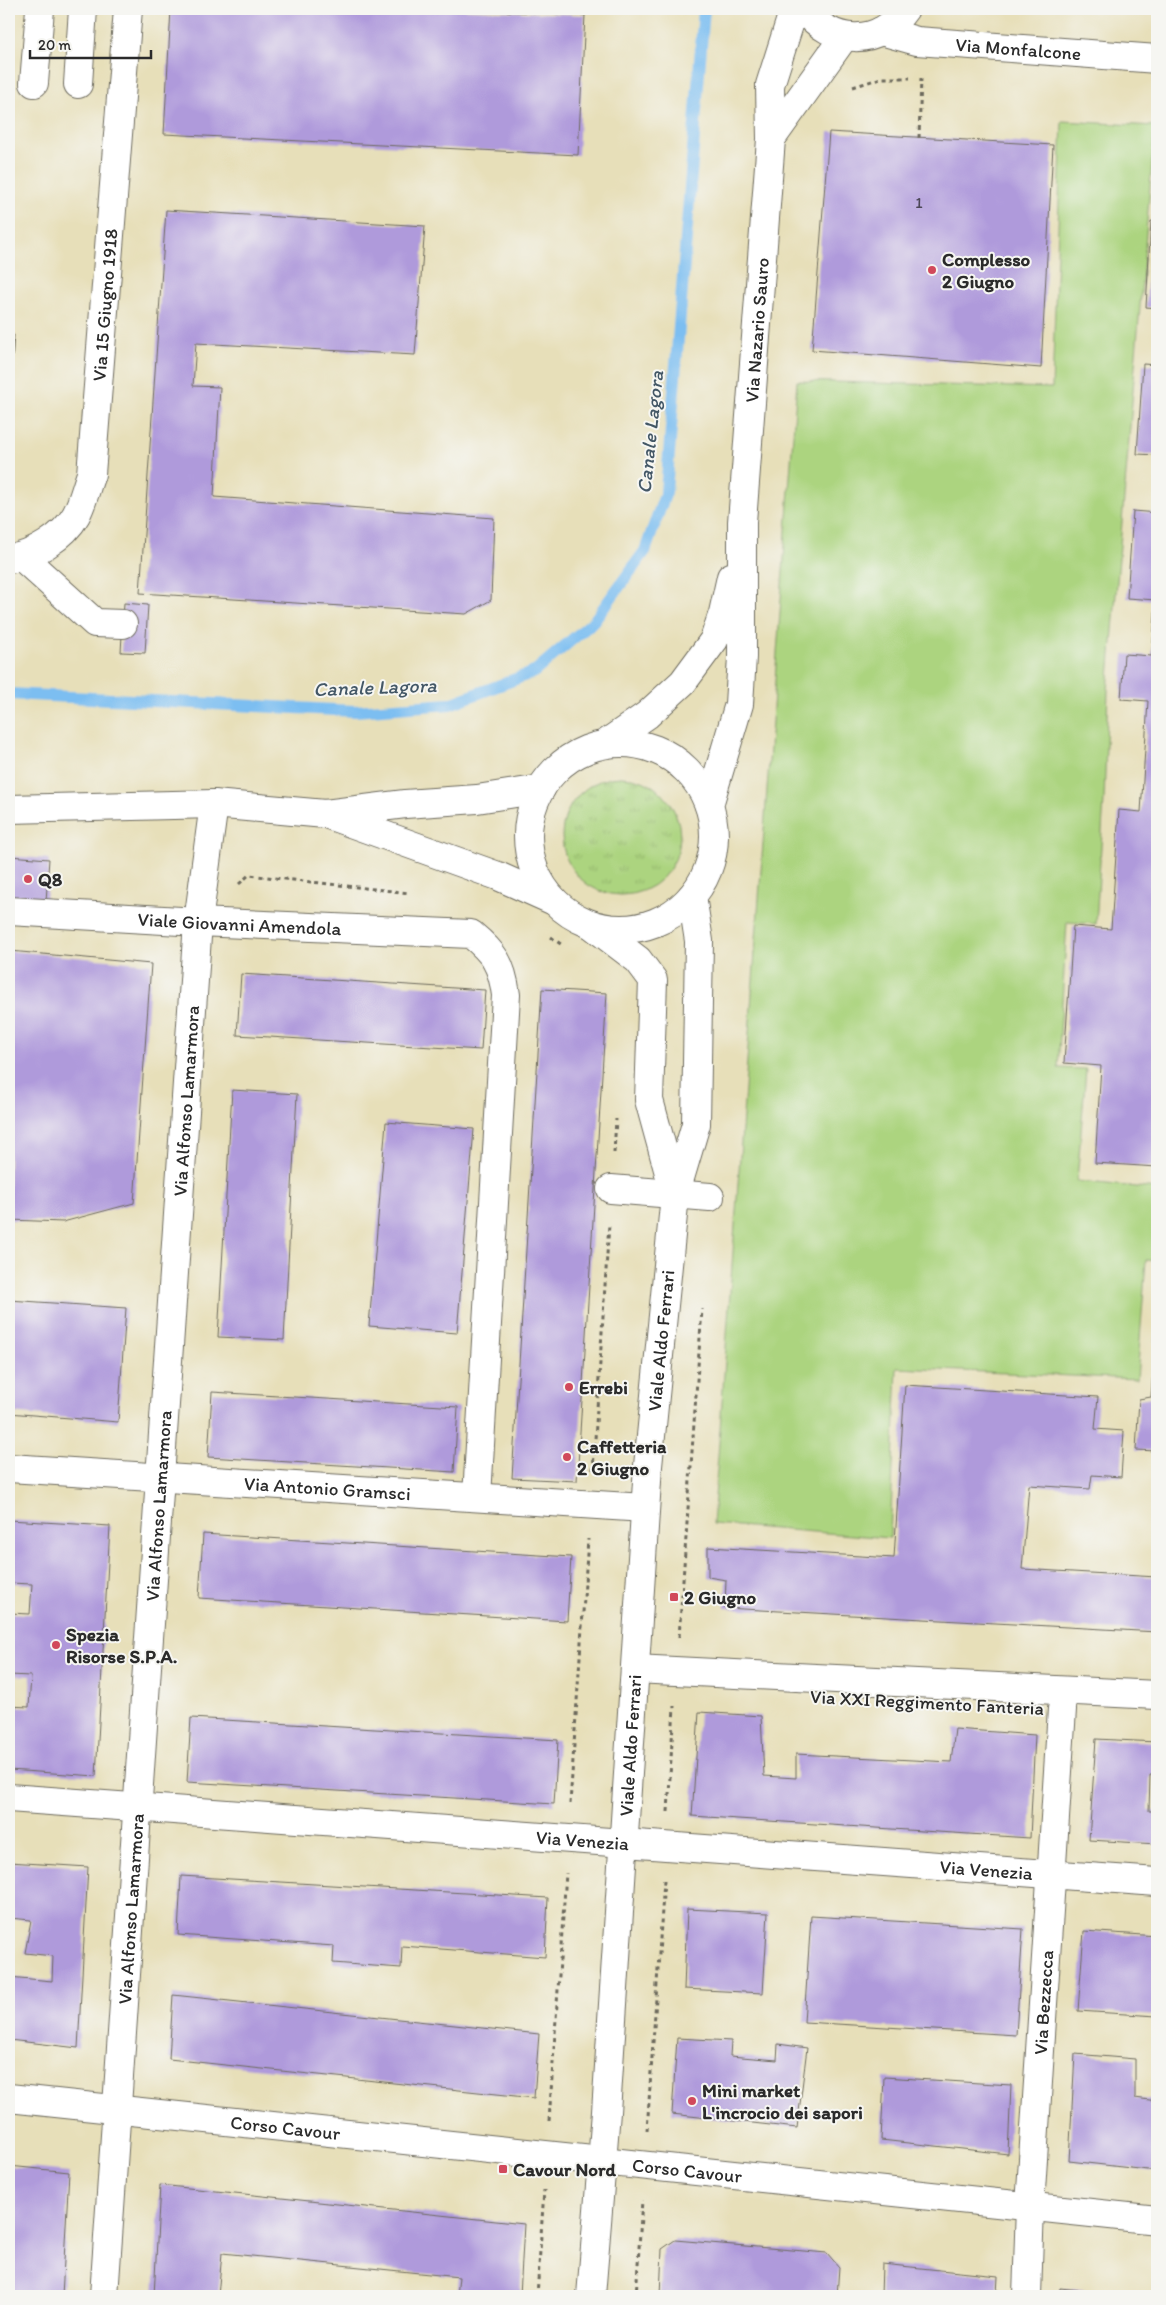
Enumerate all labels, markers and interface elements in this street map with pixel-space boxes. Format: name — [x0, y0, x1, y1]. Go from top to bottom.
scale bar — [30, 28, 151, 60]
street label: Via Monfalcone — [955, 33, 1082, 65]
text: 20 m — [38, 36, 72, 54]
house number: 1 — [915, 193, 923, 212]
street label: Via 15 Giugno 1918 — [87, 228, 122, 382]
place label: Complesso 2 Giugno — [942, 248, 1031, 293]
street label: Via Nazario Sauro — [740, 257, 774, 403]
marker: Complesso 2 Giugno — [926, 264, 938, 276]
water label: Canale Lagora — [632, 369, 668, 495]
water label: Canale Lagora — [313, 673, 438, 701]
place label: Q8 — [38, 868, 63, 891]
marker: Q8 — [22, 873, 34, 885]
street label: Viale Giovanni Amendola — [137, 908, 342, 940]
street label: Via Alfonso Lamarmora — [168, 1005, 204, 1197]
street label: Viale Aldo Ferrari — [643, 1269, 679, 1412]
place label: Errebi — [579, 1376, 628, 1399]
marker: Errebi — [563, 1381, 575, 1393]
street label: Via Alfonso Lamarmora — [141, 1410, 177, 1602]
place label: Caffetteria 2 Giugno — [577, 1435, 667, 1480]
marker: Caffetteria 2 Giugno — [561, 1451, 573, 1463]
street label: Via Antonio Gramsci — [243, 1472, 411, 1505]
place label: 2 Giugno — [684, 1586, 756, 1609]
marker: 2 Giugno — [668, 1591, 680, 1603]
place label: Spezia Risorse S.P.A. — [66, 1623, 177, 1668]
marker: Spezia Risorse S.P.A. — [50, 1639, 62, 1651]
street label: Viale Aldo Ferrari — [614, 1674, 646, 1817]
street label: Via XXI Reggimento Fanteria — [810, 1685, 1044, 1720]
street label: Via Alfonso Lamarmora — [113, 1813, 149, 2005]
street label: Via Venezia — [535, 1826, 630, 1855]
street label: Via Venezia — [939, 1855, 1034, 1885]
street label: Via Bezzecca — [1029, 1950, 1058, 2055]
place label: Mini market L'incrocio dei sapori — [702, 2079, 863, 2124]
marker: Mini market L'incrocio dei sapori — [686, 2095, 698, 2107]
street label: Corso Cavour — [229, 2111, 342, 2145]
street label: Corso Cavour — [631, 2153, 744, 2188]
place label: Cavour Nord — [513, 2158, 617, 2181]
marker: Cavour Nord — [497, 2163, 509, 2175]

